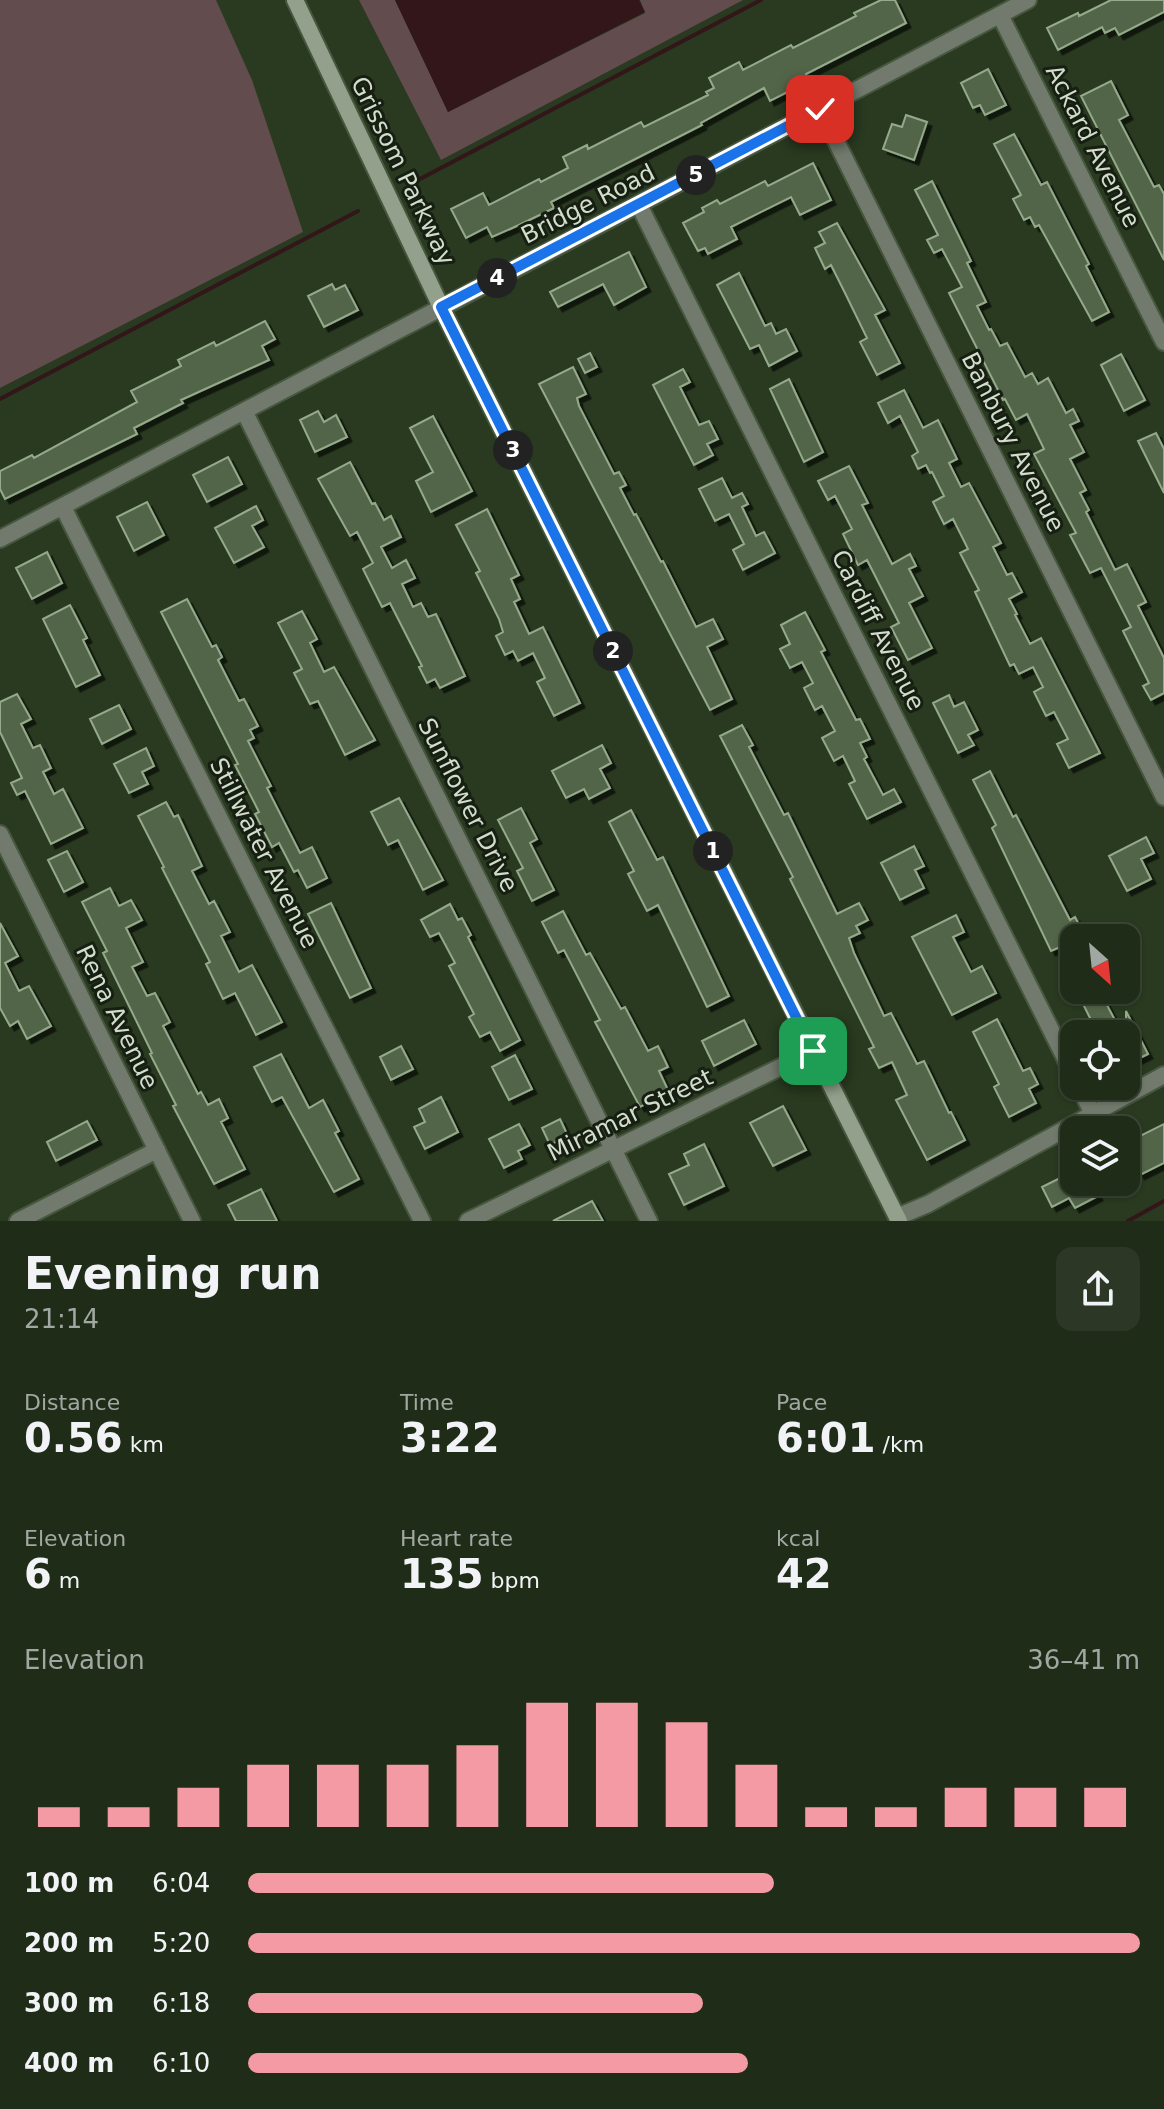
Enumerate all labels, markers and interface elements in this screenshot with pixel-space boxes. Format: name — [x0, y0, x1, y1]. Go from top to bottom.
street label: Ackard Avenue — [1040, 60, 1146, 232]
street label: Grissom Parkway — [345, 72, 461, 270]
pin — [786, 75, 854, 143]
icon: check — [798, 87, 842, 131]
pin: 5 — [676, 155, 716, 195]
street label: Bridge Road — [517, 158, 659, 250]
text: 5 — [688, 162, 704, 187]
pin: 4 — [477, 258, 517, 298]
text: 4 — [489, 265, 505, 290]
street label: Banbury Avenue — [956, 348, 1070, 536]
pin: 3 — [493, 430, 533, 470]
text: 3 — [505, 437, 521, 462]
street label: Cardiff Avenue — [826, 545, 930, 715]
pin: 2 — [593, 631, 633, 671]
text: 2 — [605, 638, 621, 663]
street label: Sunflower Drive — [412, 713, 524, 897]
street label: Stillwater Avenue — [204, 753, 324, 953]
pin: 1 — [693, 831, 733, 871]
text: 1 — [705, 838, 721, 863]
north arrow — [1060, 924, 1140, 1004]
map controls — [1060, 924, 1140, 1196]
street label: Rena Avenue — [70, 940, 164, 1094]
pin — [779, 1017, 847, 1085]
button: locate — [1060, 1020, 1140, 1100]
icon: arrive — [791, 1029, 835, 1073]
street label: Miramar Street — [543, 1063, 717, 1167]
button: layers — [1060, 1116, 1140, 1196]
button: share — [1056, 1247, 1140, 1331]
text: Evening run — [24, 1248, 321, 1299]
text: 21:14 — [24, 1304, 99, 1334]
text: Distance — [24, 1390, 120, 1415]
text: Time — [400, 1390, 454, 1415]
text: Pace — [776, 1390, 827, 1415]
text: 0.56 — [24, 1415, 123, 1461]
text: 3:22 — [400, 1415, 500, 1461]
text: 6:01 — [776, 1415, 876, 1461]
text: km — [123, 1432, 164, 1457]
text: /km — [876, 1432, 924, 1457]
text: Elevation — [24, 1526, 126, 1551]
text: Heart rate — [400, 1526, 513, 1551]
text: kcal — [776, 1526, 820, 1551]
text: 6 — [24, 1551, 52, 1597]
text: 135 — [400, 1551, 484, 1597]
text: 42 — [776, 1551, 832, 1597]
text: m — [52, 1568, 80, 1593]
text: bpm — [484, 1568, 540, 1593]
text: Elevation — [24, 1645, 145, 1675]
text: 36–41 m — [1027, 1645, 1140, 1675]
text: 100 m — [24, 1868, 114, 1898]
text: 6:04 — [152, 1868, 210, 1898]
text: 200 m — [24, 1928, 114, 1958]
text: 5:20 — [152, 1928, 210, 1958]
text: 300 m — [24, 1988, 114, 2018]
text: 6:18 — [152, 1988, 210, 2018]
text: 400 m — [24, 2048, 114, 2078]
text: 6:10 — [152, 2048, 210, 2078]

